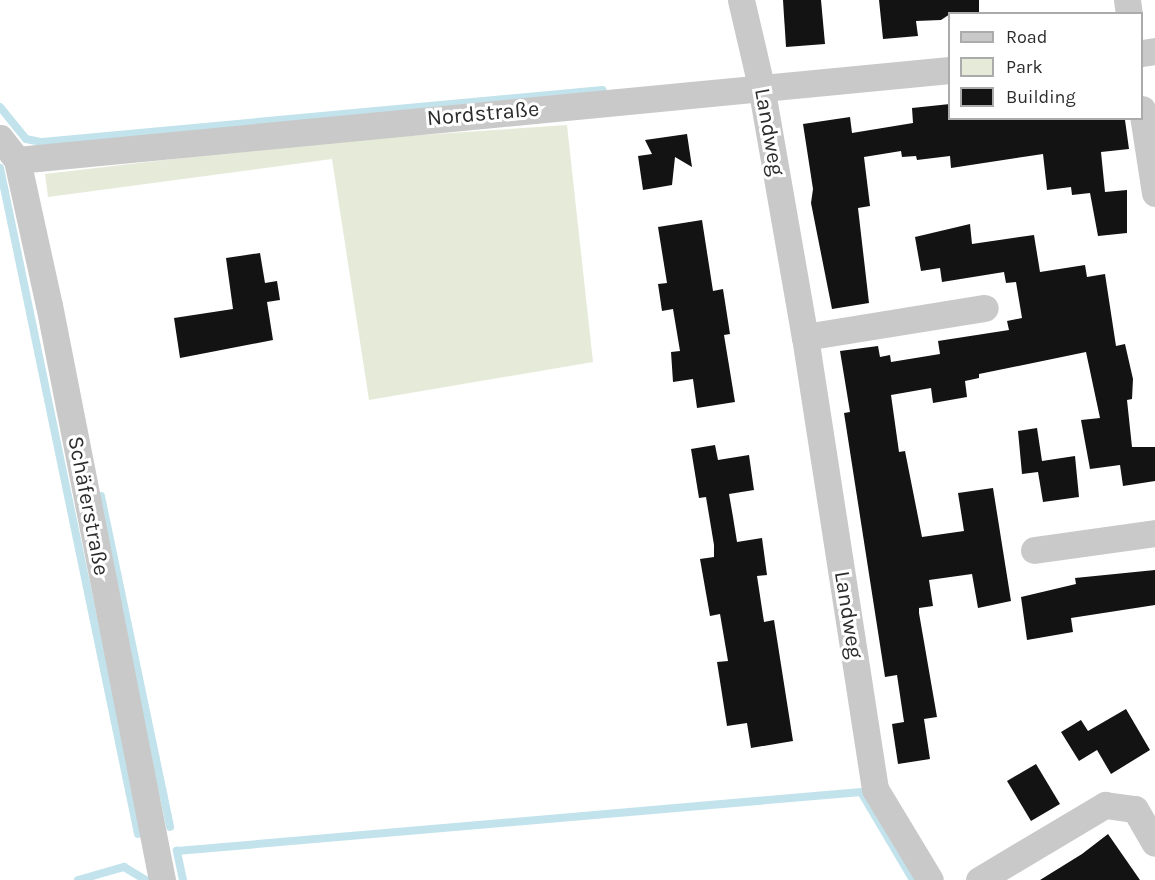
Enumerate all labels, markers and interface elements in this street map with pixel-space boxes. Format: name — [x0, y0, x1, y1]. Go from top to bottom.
legend — [948, 12, 1143, 120]
text: Road — [1006, 26, 1047, 48]
text: Park — [1006, 56, 1043, 78]
street label: Landweg — [748, 86, 790, 178]
text: Building — [1006, 86, 1076, 108]
street label: Nordstraße — [426, 96, 540, 132]
street label: Schäferstraße — [62, 434, 114, 578]
street label: Landweg — [828, 569, 868, 661]

